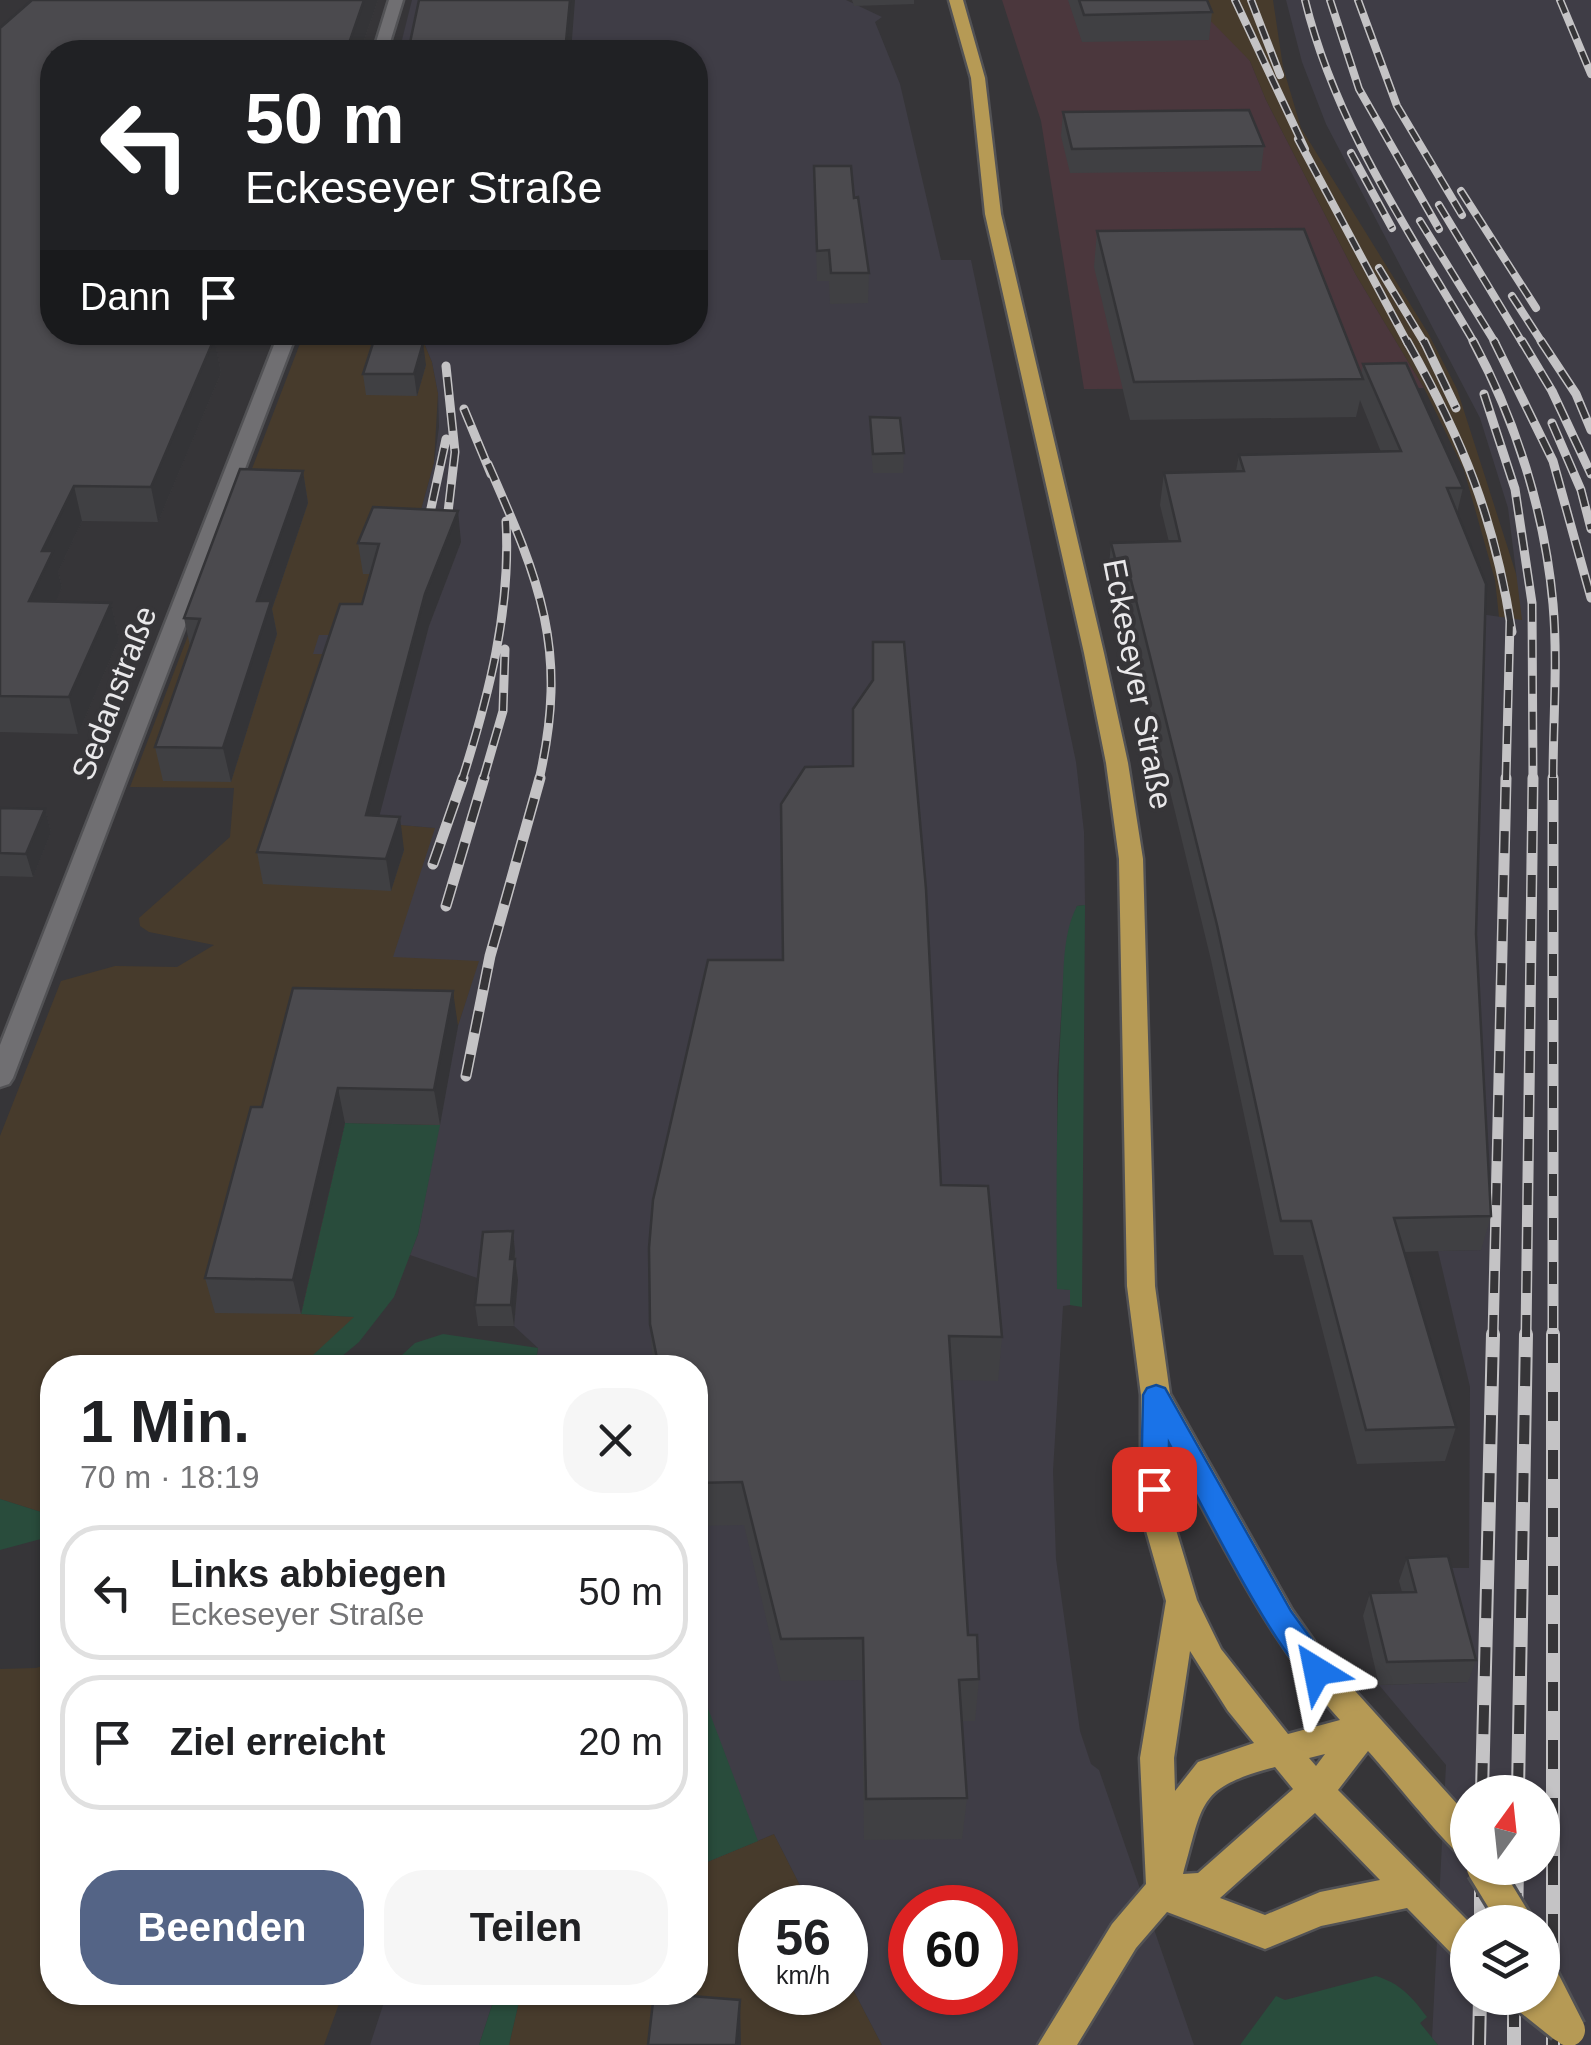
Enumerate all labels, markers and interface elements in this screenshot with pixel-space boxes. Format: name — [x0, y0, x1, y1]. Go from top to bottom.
icon: left — [80, 80, 210, 210]
text: 50 m — [245, 80, 405, 158]
text: Eckeseyer Straße — [245, 162, 603, 213]
icon: arrive — [191, 270, 246, 325]
text: Dann — [80, 276, 171, 318]
street label: Eckeseyer Straße — [1096, 556, 1180, 812]
street label: Sedanstraße — [64, 601, 164, 785]
text: 1 Min. — [80, 1388, 250, 1455]
button: close — [563, 1388, 668, 1493]
pin — [1112, 1447, 1197, 1532]
text: 70 m · 18:19 — [80, 1459, 260, 1495]
icon: arrive — [1127, 1462, 1182, 1517]
text: Links abbiegen — [170, 1553, 447, 1595]
icon: left — [85, 1565, 140, 1620]
text: 50 m — [579, 1571, 663, 1613]
text: Eckeseyer Straße — [170, 1596, 424, 1632]
position arrow — [1265, 1619, 1369, 1723]
icon: arrive — [85, 1715, 140, 1770]
text: Ziel erreicht — [170, 1721, 385, 1763]
text: 20 m — [579, 1721, 663, 1763]
north arrow — [1450, 1775, 1560, 1885]
map controls — [1450, 1775, 1560, 2015]
button: Beenden — [80, 1870, 364, 1985]
button: Teilen — [384, 1870, 668, 1985]
speed limit sign: 60 — [888, 1885, 1018, 2015]
button: layers — [1450, 1905, 1560, 2015]
text: 56 — [775, 1910, 831, 1966]
text: km/h — [776, 1961, 830, 1989]

